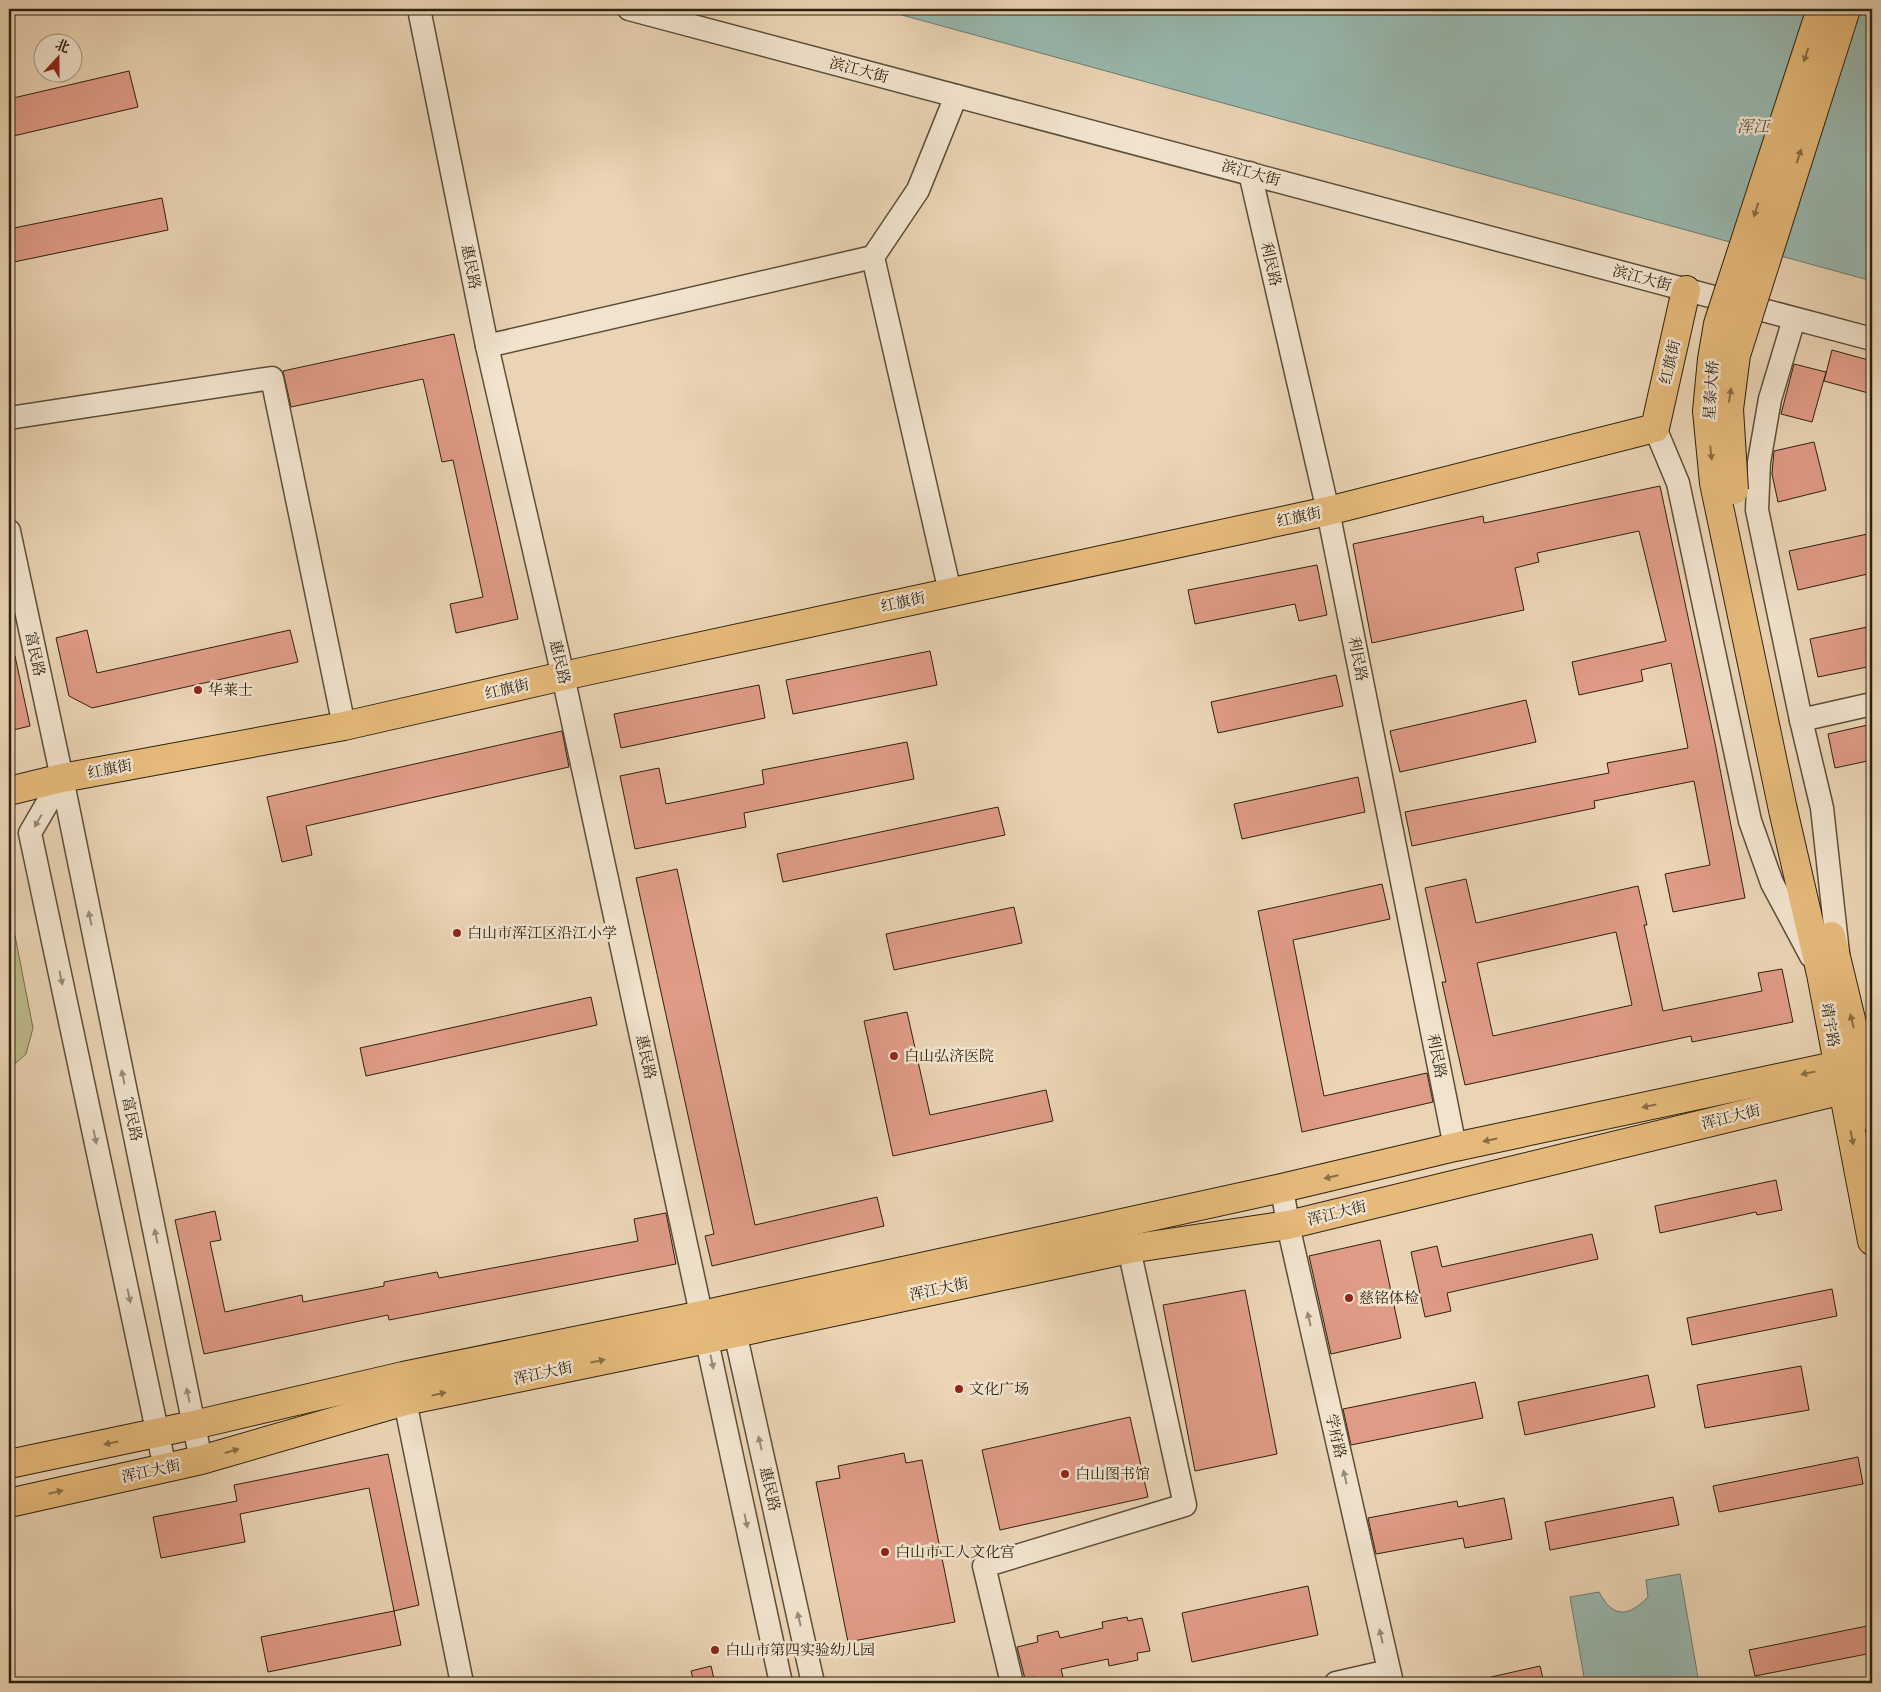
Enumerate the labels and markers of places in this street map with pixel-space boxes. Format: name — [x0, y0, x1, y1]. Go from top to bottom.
place label: 华莱士 — [208, 682, 253, 699]
marker: 华莱士 — [192, 684, 204, 696]
place label: 白山市浑江区沿江小学 — [467, 925, 617, 942]
marker: 白山市浑江区沿江小学 — [451, 927, 463, 939]
place label: 白山弘济医院 — [904, 1048, 994, 1065]
marker: 白山弘济医院 — [888, 1050, 900, 1062]
place label: 慈铭体检 — [1359, 1290, 1419, 1307]
marker: 慈铭体检 — [1343, 1292, 1355, 1304]
place label: 文化广场 — [969, 1381, 1029, 1398]
marker: 文化广场 — [953, 1383, 965, 1395]
place label: 白山图书馆 — [1075, 1466, 1150, 1483]
marker: 白山图书馆 — [1059, 1468, 1071, 1480]
place label: 白山市工人文化宫 — [895, 1544, 1015, 1561]
marker: 白山市工人文化宫 — [879, 1546, 891, 1558]
place label: 白山市第四实验幼儿园 — [725, 1642, 875, 1659]
marker: 白山市第四实验幼儿园 — [709, 1644, 721, 1656]

